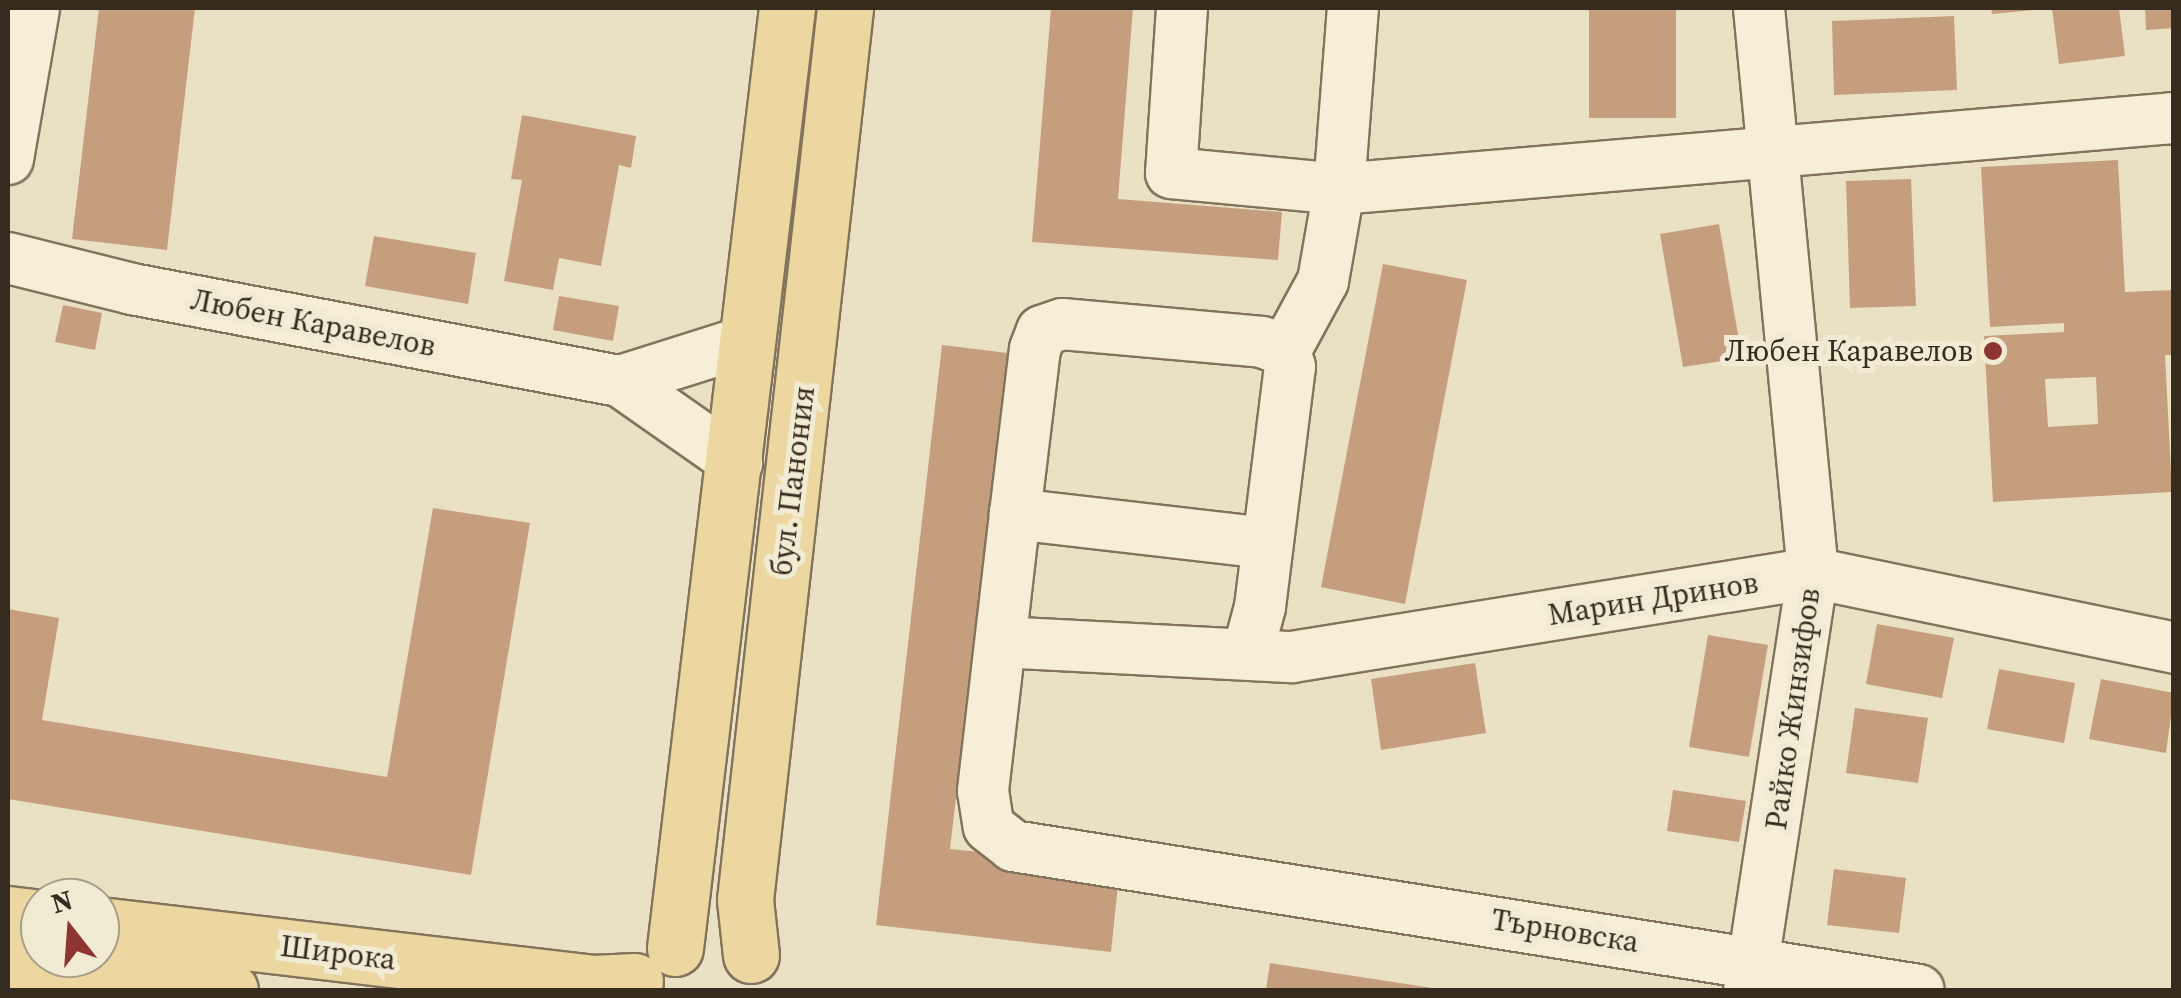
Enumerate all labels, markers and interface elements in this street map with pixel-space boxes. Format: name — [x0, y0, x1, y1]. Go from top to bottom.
street label: Любен Каравелов — [188, 282, 438, 364]
place label: Любен Каравелов — [1725, 333, 1973, 369]
marker: Любен Каравелов — [1982, 340, 2004, 362]
street label: бул. Панония — [764, 384, 822, 578]
street label: Марин Дринов — [1546, 565, 1760, 633]
street label: Райко Жинзифов — [1758, 586, 1828, 832]
north arrow — [20, 878, 120, 978]
text: N — [47, 880, 77, 922]
street label: Търновска — [1489, 902, 1641, 960]
street label: Широка — [278, 928, 398, 978]

